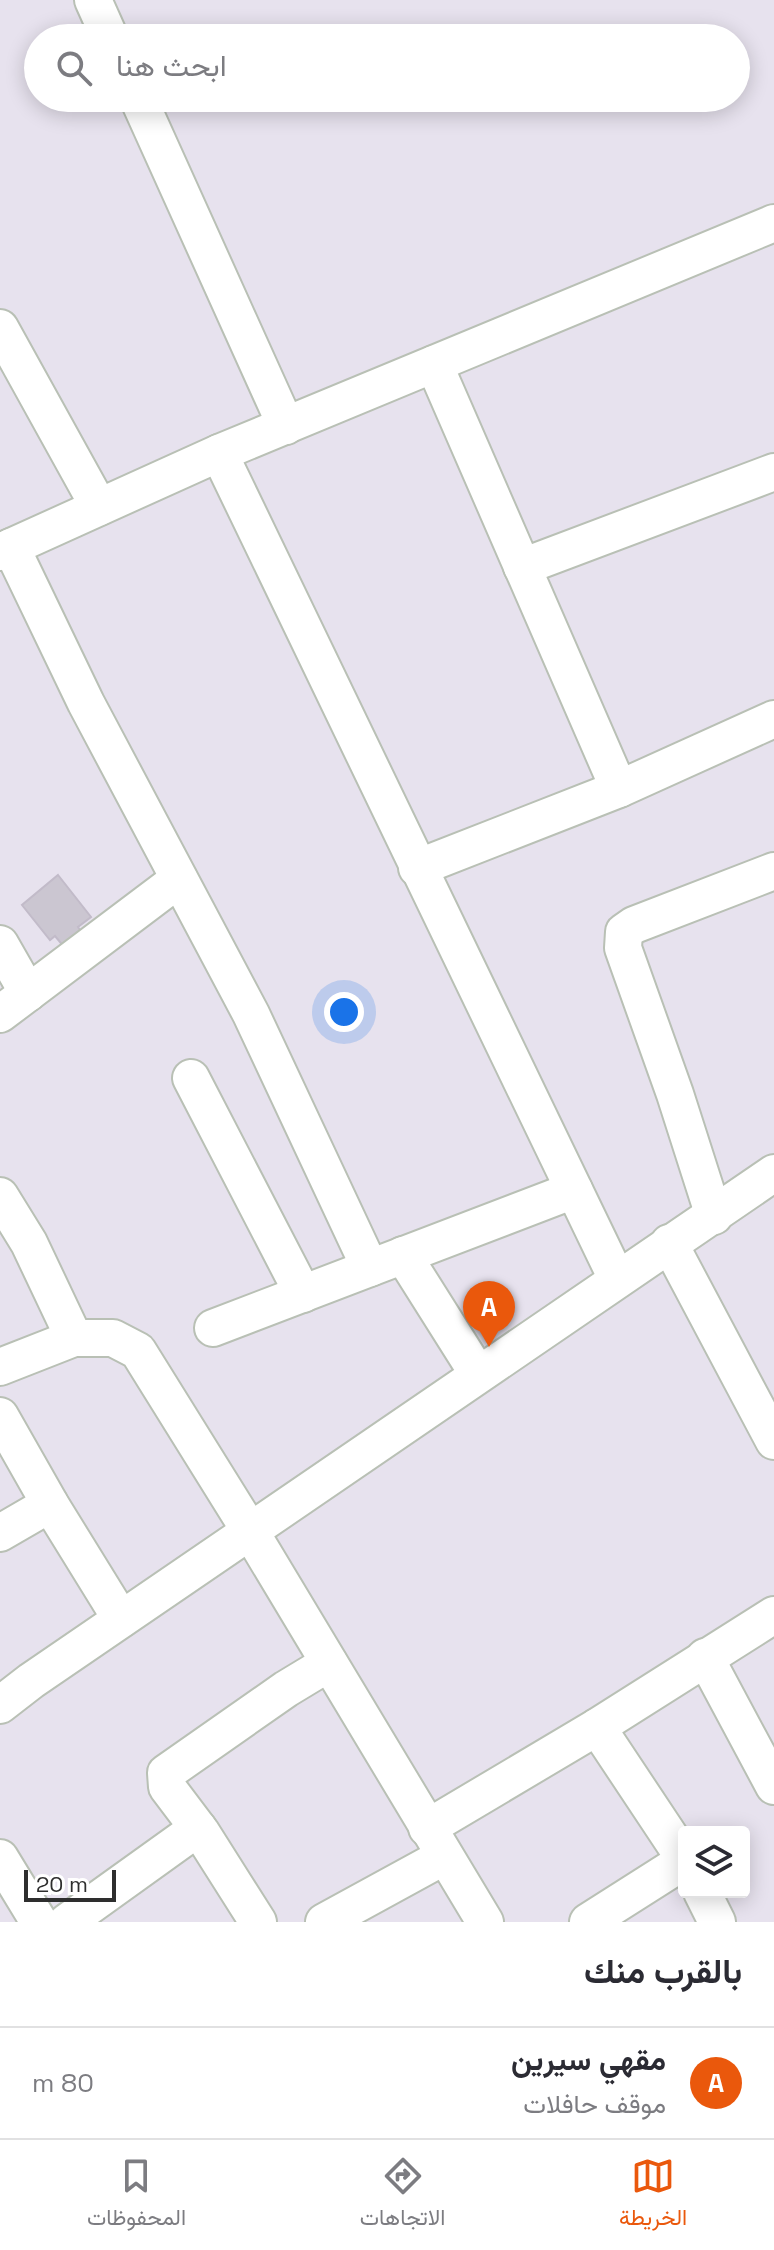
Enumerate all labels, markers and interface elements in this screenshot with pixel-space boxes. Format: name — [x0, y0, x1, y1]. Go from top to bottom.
search box — [24, 24, 750, 112]
icon: search — [52, 46, 96, 90]
text: ابحث هنا — [116, 46, 227, 85]
your location — [324, 992, 364, 1032]
pin: A — [463, 1281, 515, 1347]
map controls — [678, 1826, 750, 1898]
button: layers — [678, 1826, 750, 1898]
scale bar — [24, 1866, 116, 1902]
text: 20 m — [36, 1870, 88, 1898]
text: بالقرب منك — [584, 1950, 742, 1993]
text: مقهي سيرين — [511, 2040, 666, 2079]
text: 80 m — [32, 2066, 94, 2100]
text: A — [708, 2066, 724, 2100]
text: موقف حافلات — [523, 2087, 666, 2121]
tab: المحفوظات — [87, 2154, 186, 2237]
tab: الاتجاهات — [360, 2154, 445, 2237]
tab: الخريطة — [619, 2154, 687, 2237]

